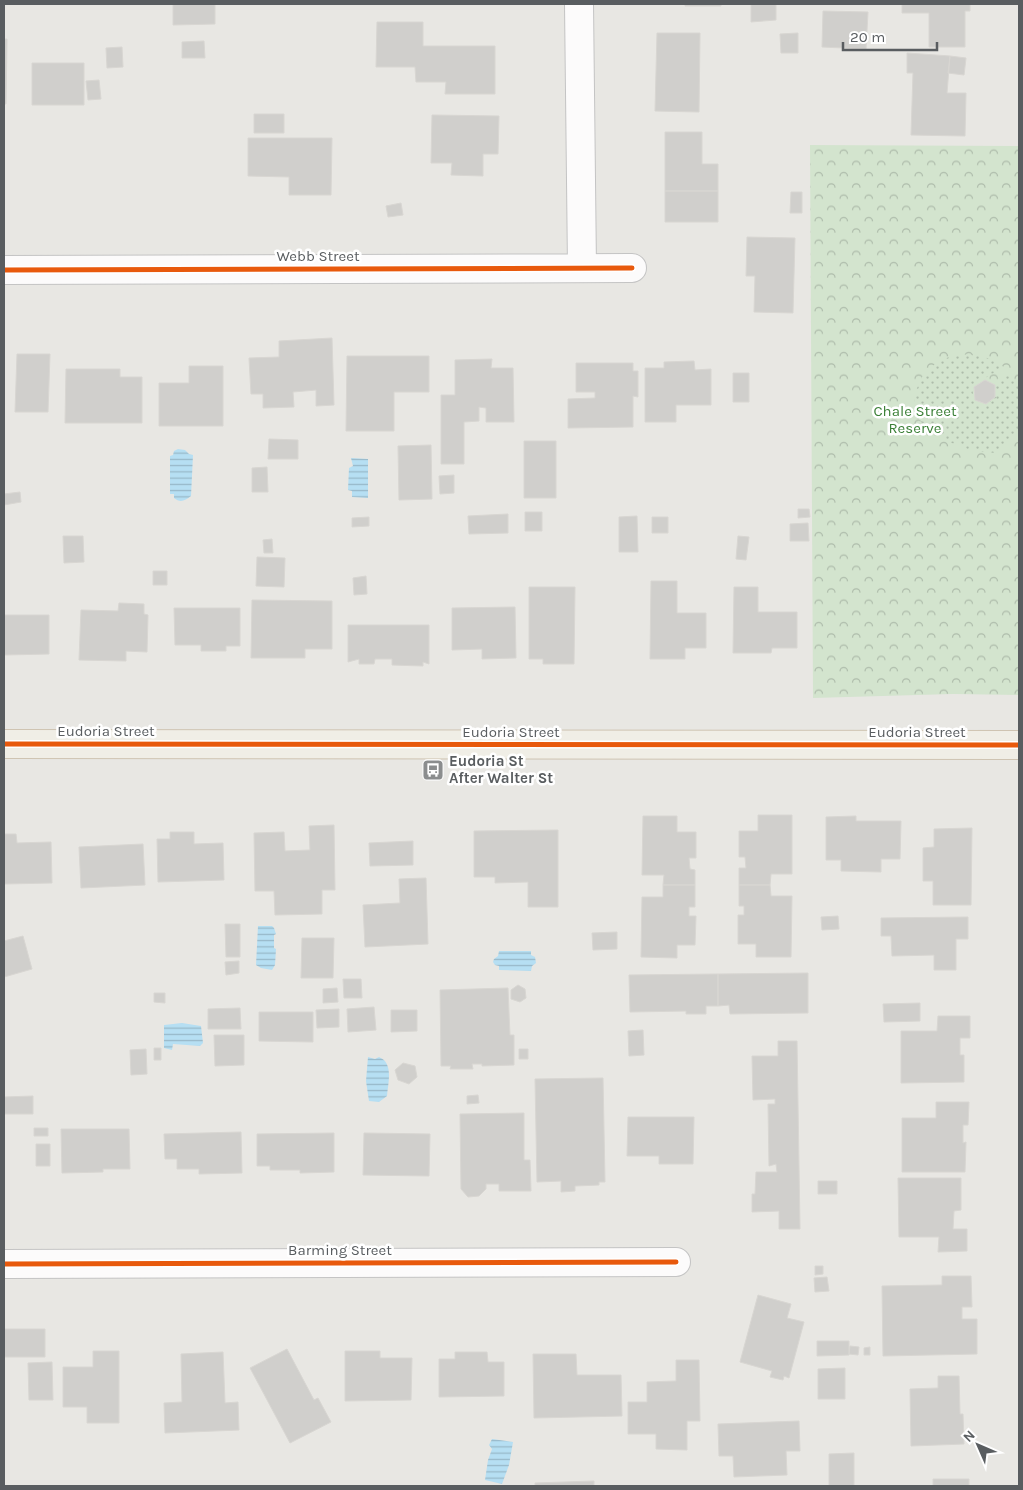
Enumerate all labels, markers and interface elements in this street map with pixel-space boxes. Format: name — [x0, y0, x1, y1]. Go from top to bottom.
scale bar — [843, 20, 937, 52]
text: 20 m — [850, 28, 885, 46]
street label: Webb Street — [276, 247, 360, 265]
park label: Chale Street Reserve — [873, 402, 957, 437]
street label: Eudoria Street — [57, 722, 155, 740]
street label: Eudoria Street — [462, 723, 560, 741]
street label: Eudoria Street — [868, 723, 966, 741]
place label: Eudoria St After Walter St — [449, 752, 553, 787]
bus stop icon: Eudoria St After Walter St — [421, 758, 445, 782]
street label: Barming Street — [288, 1241, 392, 1259]
north arrow — [953, 1420, 1003, 1470]
text: N — [960, 1427, 979, 1446]

